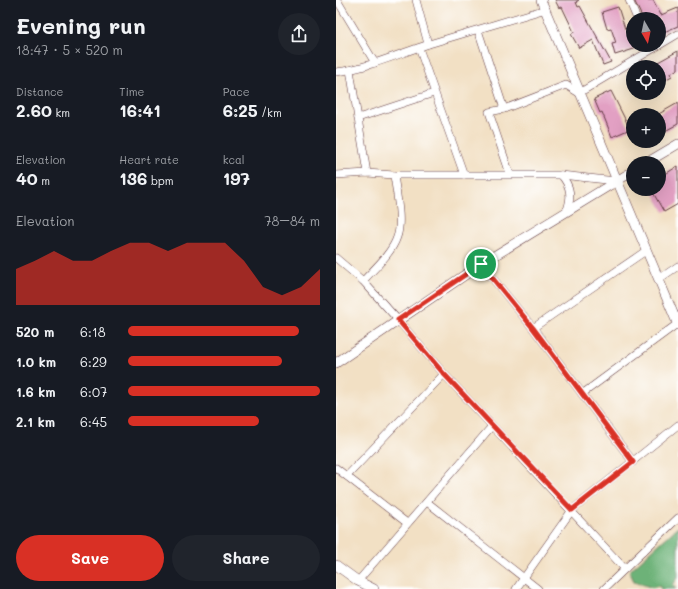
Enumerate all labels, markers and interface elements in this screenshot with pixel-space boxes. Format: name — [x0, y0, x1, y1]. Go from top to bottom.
text: Evening run — [16, 11, 146, 40]
north arrow — [626, 12, 666, 52]
map controls — [626, 12, 666, 196]
button: share — [278, 13, 320, 55]
text: 18:47 · 5 × 520 m — [16, 41, 123, 58]
button: locate — [626, 60, 666, 100]
text: Distance — [16, 84, 63, 99]
text: Time — [119, 84, 144, 99]
text: Pace — [223, 84, 250, 99]
text: 2.60 — [16, 99, 52, 121]
text: 16:41 — [119, 99, 161, 121]
text: 6:25 — [223, 99, 258, 121]
text: km — [52, 105, 70, 120]
text: /km — [258, 105, 282, 120]
button: + — [626, 108, 666, 148]
text: Elevation — [16, 152, 65, 167]
text: Heart rate — [119, 152, 179, 167]
text: kcal — [223, 152, 245, 167]
button: − — [626, 156, 666, 196]
text: 40 — [16, 167, 38, 189]
text: 136 — [119, 167, 147, 189]
text: 197 — [223, 167, 250, 189]
text: m — [38, 173, 50, 188]
text: bpm — [147, 173, 173, 188]
text: Elevation — [16, 212, 74, 229]
text: 78–84 m — [264, 212, 320, 229]
pin — [464, 247, 498, 281]
icon: arrive — [470, 253, 492, 275]
text: 520 m — [16, 323, 54, 340]
text: 6:18 — [80, 323, 106, 340]
text: 1.0 km — [16, 353, 56, 370]
text: 6:29 — [80, 353, 107, 370]
text: 1.6 km — [16, 383, 56, 400]
text: 6:07 — [80, 383, 107, 400]
text: 2.1 km — [16, 413, 55, 430]
text: 6:45 — [80, 413, 107, 430]
button: Save — [16, 535, 164, 581]
button: Share — [172, 535, 320, 581]

